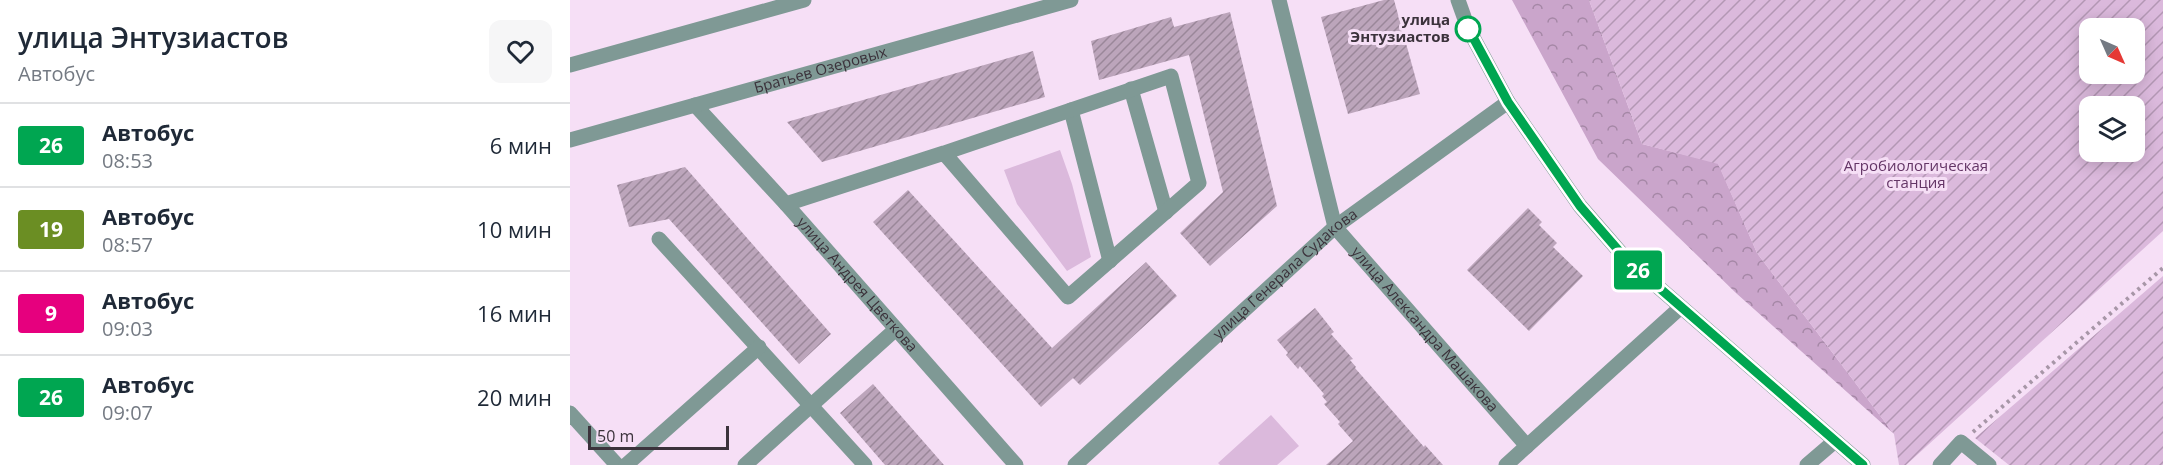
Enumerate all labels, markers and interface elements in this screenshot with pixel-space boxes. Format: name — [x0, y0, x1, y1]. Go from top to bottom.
place label: улица Энтузиастов — [1350, 9, 1450, 46]
marker: улица Энтузиастов — [1455, 16, 1481, 42]
text: улица Энтузиастов — [18, 18, 288, 56]
north arrow — [2079, 18, 2145, 84]
map controls — [2079, 18, 2145, 162]
button: heart — [489, 20, 552, 83]
street label: Братьев Озеровых — [751, 41, 889, 97]
text: Автобус — [18, 60, 95, 87]
button: layers — [2079, 96, 2145, 162]
text: Автобус — [102, 117, 194, 147]
text: 6 мин — [490, 130, 552, 160]
text: 26 — [39, 131, 63, 159]
text: 08:53 — [102, 147, 153, 174]
park label: Агробиологическая станция — [1844, 155, 1988, 192]
text: Автобус — [102, 201, 194, 231]
street label: улица Генерала Судакова — [1208, 203, 1361, 343]
street label: улица Андрея Цветкова — [793, 212, 923, 356]
text: 10 мин — [477, 214, 552, 244]
text: 19 — [39, 215, 63, 243]
text: 08:57 — [102, 231, 153, 258]
street label: улица Александра Машакова — [1347, 242, 1504, 416]
line badge: 26 — [1611, 250, 1665, 290]
text: 26 — [1626, 256, 1650, 284]
text: Автобус — [102, 285, 194, 315]
text: 16 мин — [477, 298, 552, 328]
text: 9 — [45, 299, 57, 327]
text: 09:03 — [102, 315, 153, 342]
text: Автобус — [102, 369, 194, 399]
text: 20 мин — [477, 382, 552, 412]
text: 26 — [39, 383, 63, 411]
text: 09:07 — [102, 399, 153, 426]
scale bar — [588, 423, 729, 450]
text: 50 m — [597, 425, 634, 447]

